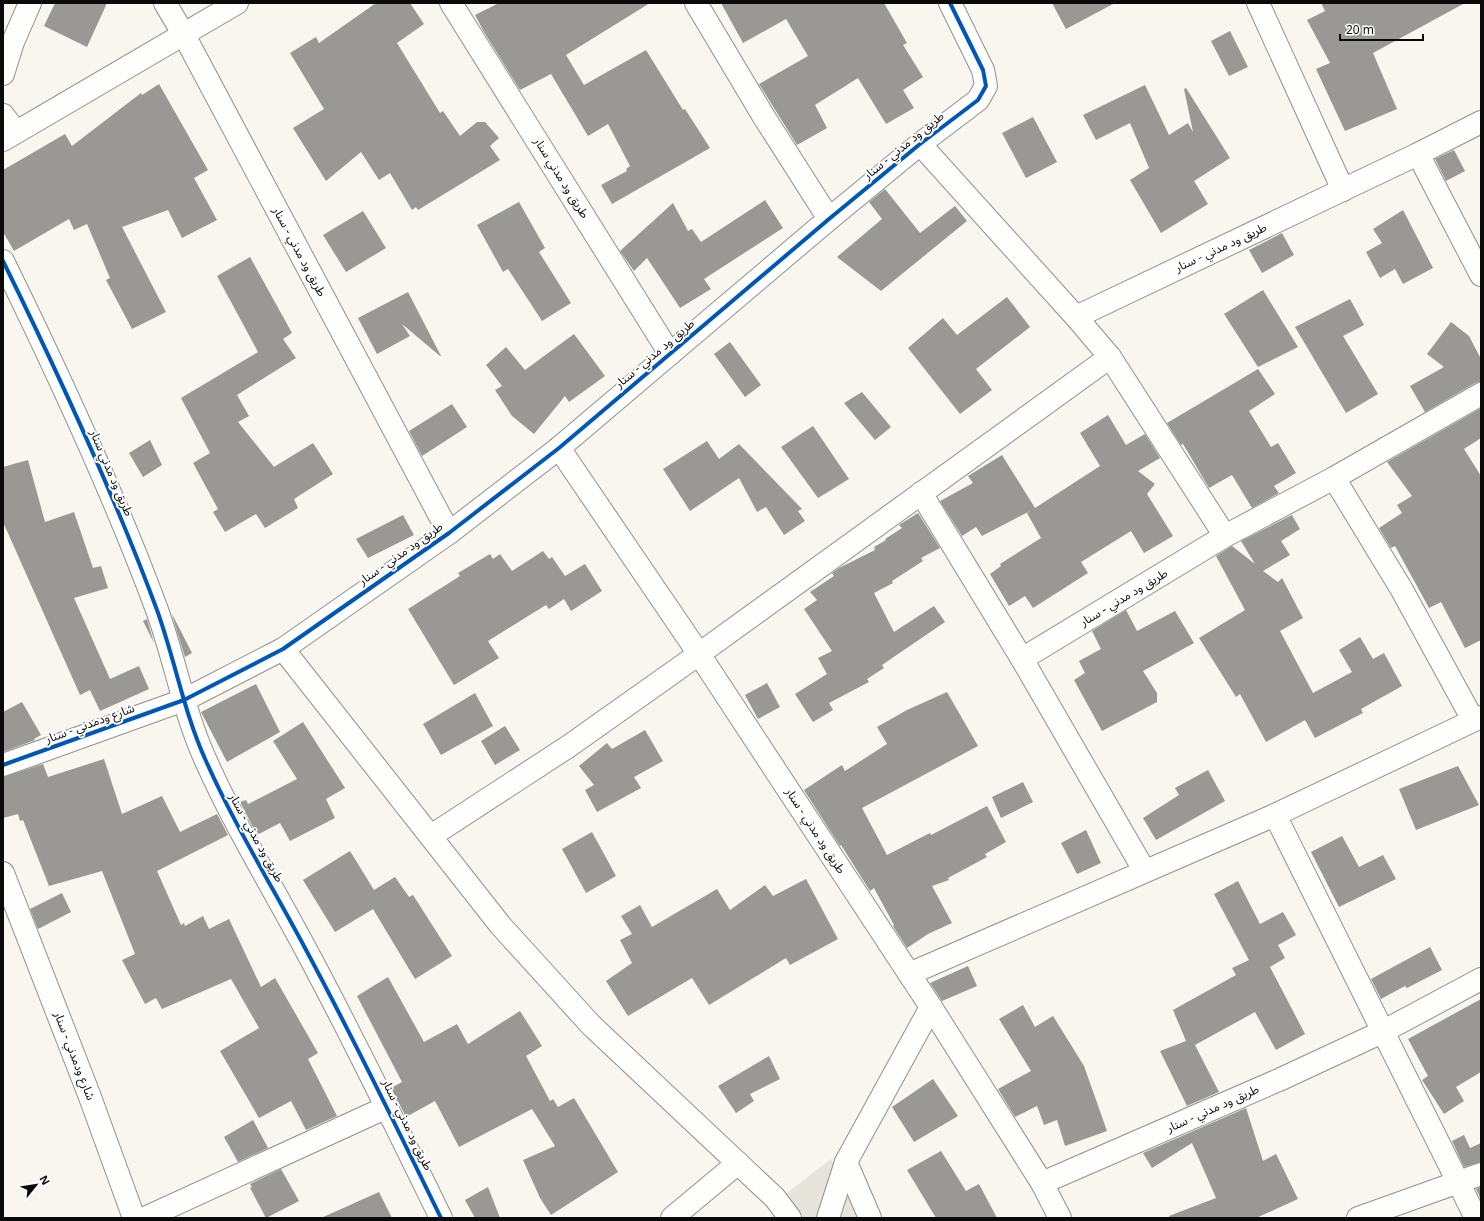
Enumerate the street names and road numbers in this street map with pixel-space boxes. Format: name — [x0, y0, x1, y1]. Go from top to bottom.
street label: طريق ود مدني - سنار — [857, 105, 950, 188]
street label: طريق ود مدني سنار — [525, 131, 596, 224]
street label: طريق ود مدني - سنار — [264, 201, 333, 302]
street label: طريق ود مدني - سنار — [1170, 216, 1271, 281]
street label: طريق ود مدني - سنار — [608, 312, 701, 396]
street label: طريق ود مدني سنار — [81, 425, 141, 520]
street label: طريق ود مدني - سنار — [352, 515, 449, 593]
street label: طريق ود مدني - سنار — [1074, 562, 1173, 635]
street label: شارع ودمدني - سنار — [41, 696, 138, 752]
street label: طريق ود مدني - سنار — [777, 782, 853, 879]
street label: طريق ود مدني - سنار — [220, 788, 291, 888]
street label: شارع ودمدني - سنار — [45, 1007, 102, 1104]
street label: طريق ود مدني - سنار — [374, 1074, 440, 1175]
street label: طريق ود مدني - سنار — [1162, 1077, 1263, 1141]

